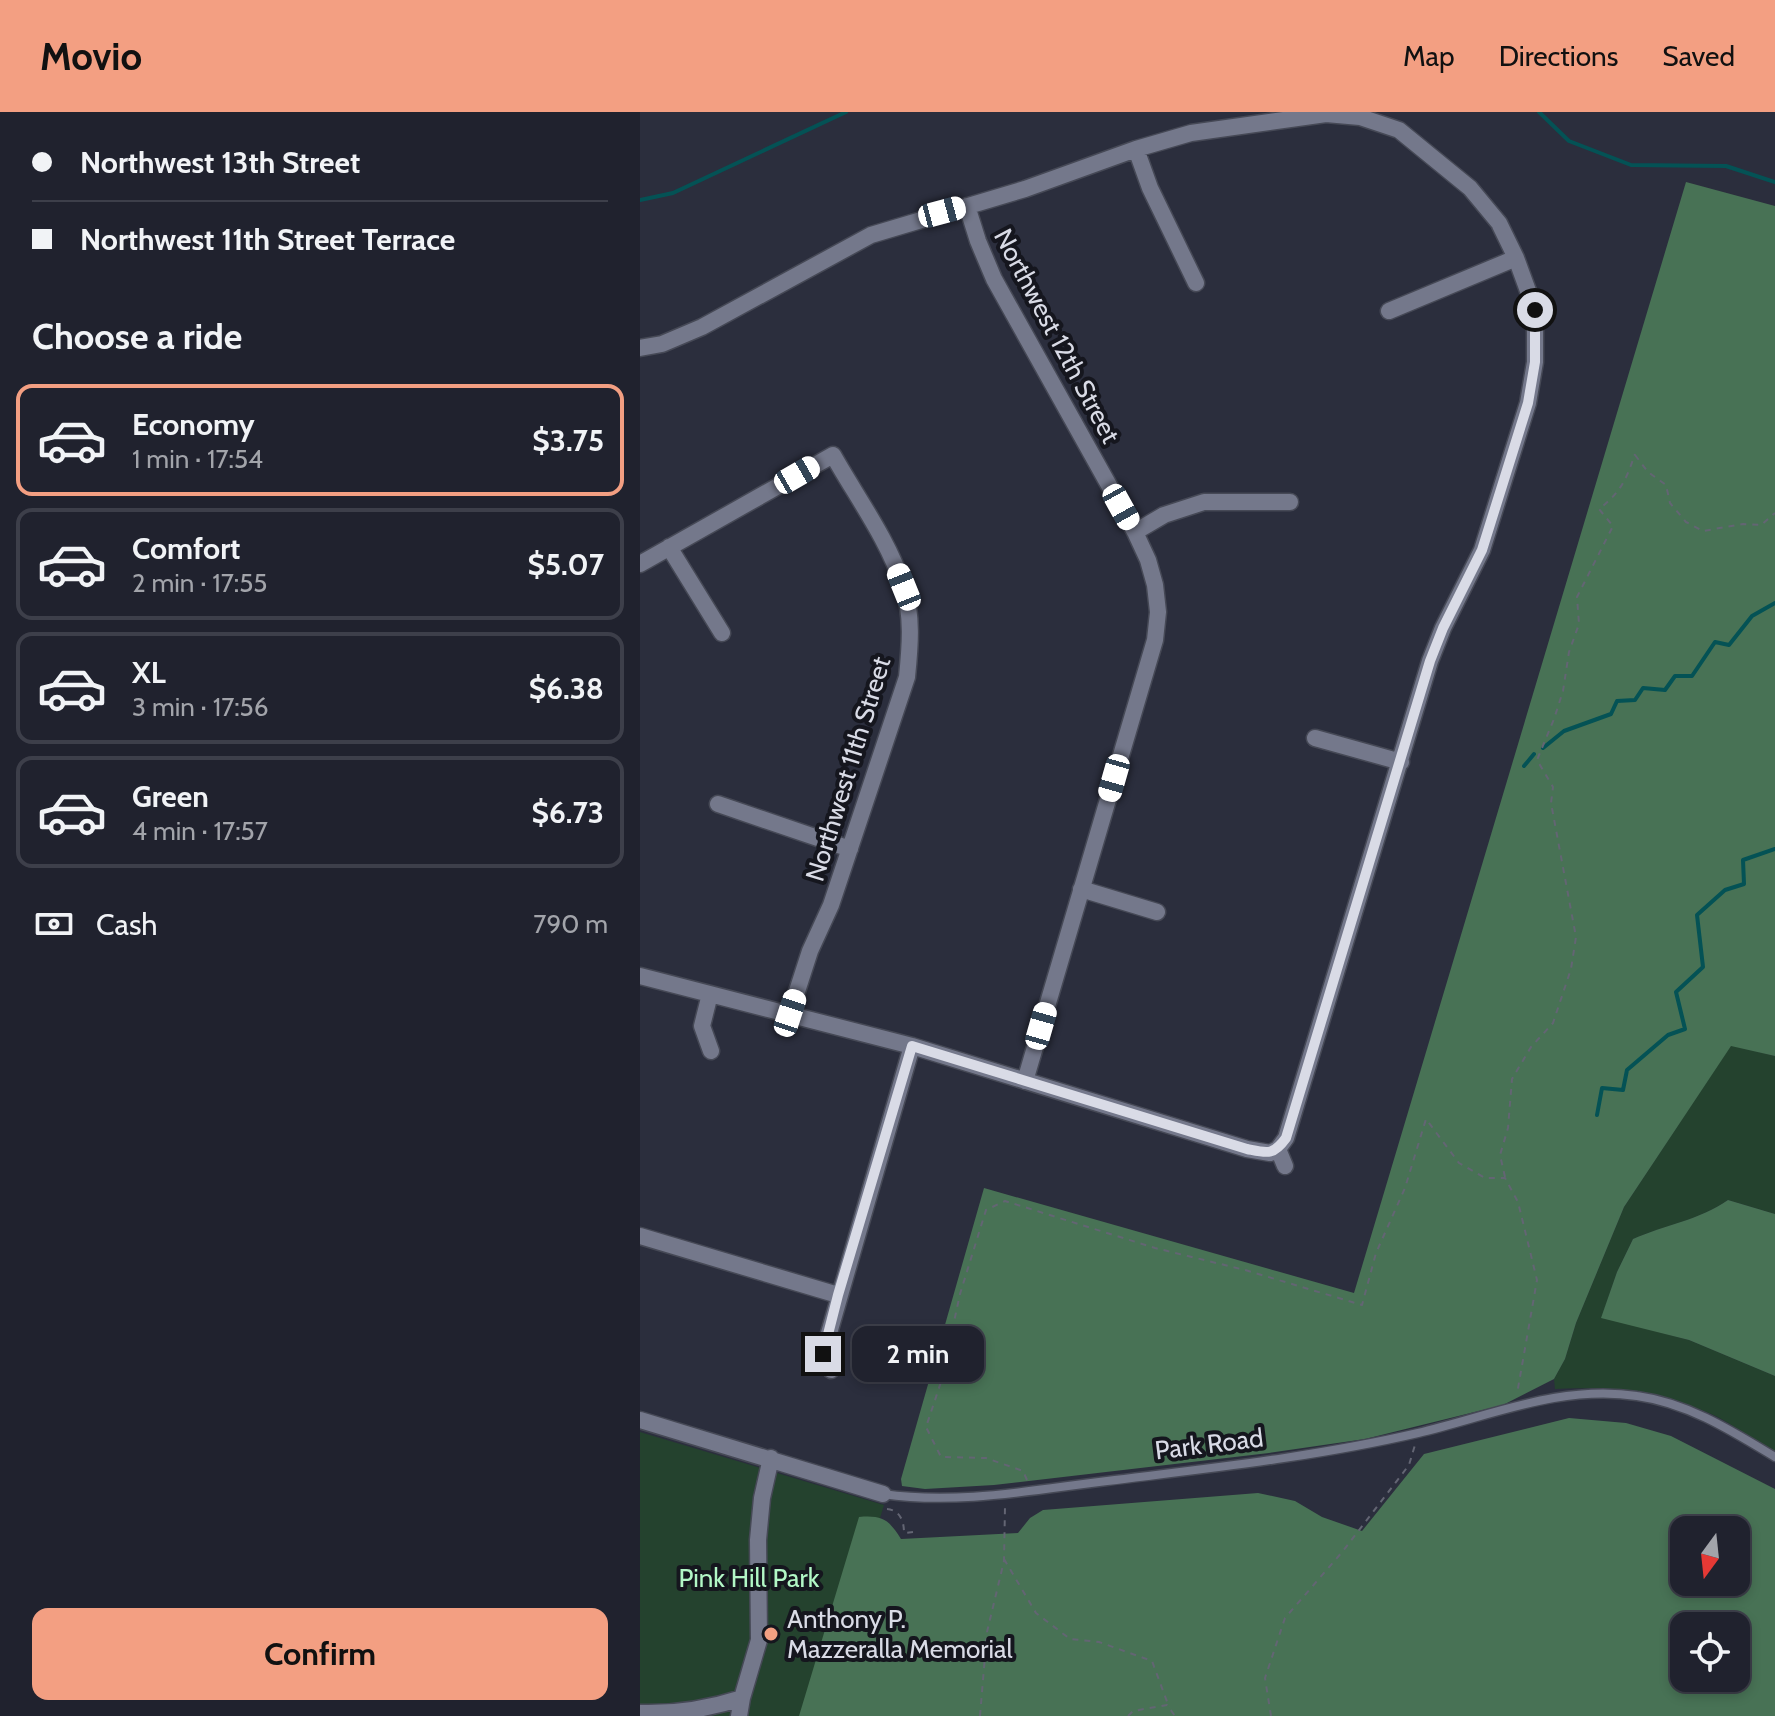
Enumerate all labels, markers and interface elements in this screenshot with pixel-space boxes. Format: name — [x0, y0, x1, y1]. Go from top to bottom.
text: Movio — [40, 33, 142, 80]
text: Map — [1403, 39, 1455, 73]
text: Directions — [1499, 39, 1618, 73]
text: Saved — [1662, 39, 1735, 73]
text: Northwest 13th Street — [80, 144, 360, 181]
car — [916, 194, 968, 230]
text: Northwest 11th Street Terrace — [80, 221, 455, 258]
street label: Northwest 12th Street — [987, 223, 1127, 449]
route start — [1517, 292, 1553, 328]
text: Choose a ride — [32, 314, 242, 358]
icon: car — [36, 404, 108, 476]
text: Economy — [132, 406, 255, 443]
text: $3.75 — [532, 422, 604, 459]
text: 1 min · 17:54 — [132, 443, 263, 475]
car — [770, 453, 824, 497]
car — [1099, 480, 1143, 534]
icon: car — [36, 528, 108, 600]
text: Comfort — [132, 530, 240, 567]
text: $5.07 — [528, 546, 604, 583]
car — [884, 560, 924, 614]
text: 2 min · 17:55 — [132, 567, 267, 599]
icon: car — [36, 652, 108, 724]
street label: Northwest 11th Street — [799, 653, 897, 885]
text: XL — [132, 654, 166, 691]
text: $6.38 — [529, 670, 604, 707]
text: 3 min · 17:56 — [132, 691, 268, 723]
car — [1096, 752, 1132, 804]
icon: car — [36, 776, 108, 848]
text: Green — [132, 778, 209, 815]
text: $6.73 — [532, 794, 604, 831]
text: 4 min · 17:57 — [132, 815, 268, 847]
icon: cash — [32, 902, 76, 946]
text: Cash — [96, 906, 158, 943]
text: 790 m — [533, 908, 608, 940]
car — [771, 986, 809, 1040]
car — [1023, 1000, 1059, 1052]
callout: 2 min — [851, 1326, 983, 1382]
route end — [805, 1336, 841, 1372]
text: 2 min — [887, 1338, 949, 1370]
street label: Park Road — [1153, 1421, 1265, 1467]
north arrow — [1670, 1516, 1750, 1596]
map controls — [1670, 1516, 1750, 1692]
park label: Pink Hill Park — [679, 1562, 820, 1594]
place label: Anthony P. Mazzeralla Memorial — [787, 1603, 1013, 1665]
button: Confirm — [32, 1608, 608, 1700]
button: locate — [1670, 1612, 1750, 1692]
marker: Anthony P. Mazzeralla Memorial — [762, 1625, 780, 1643]

